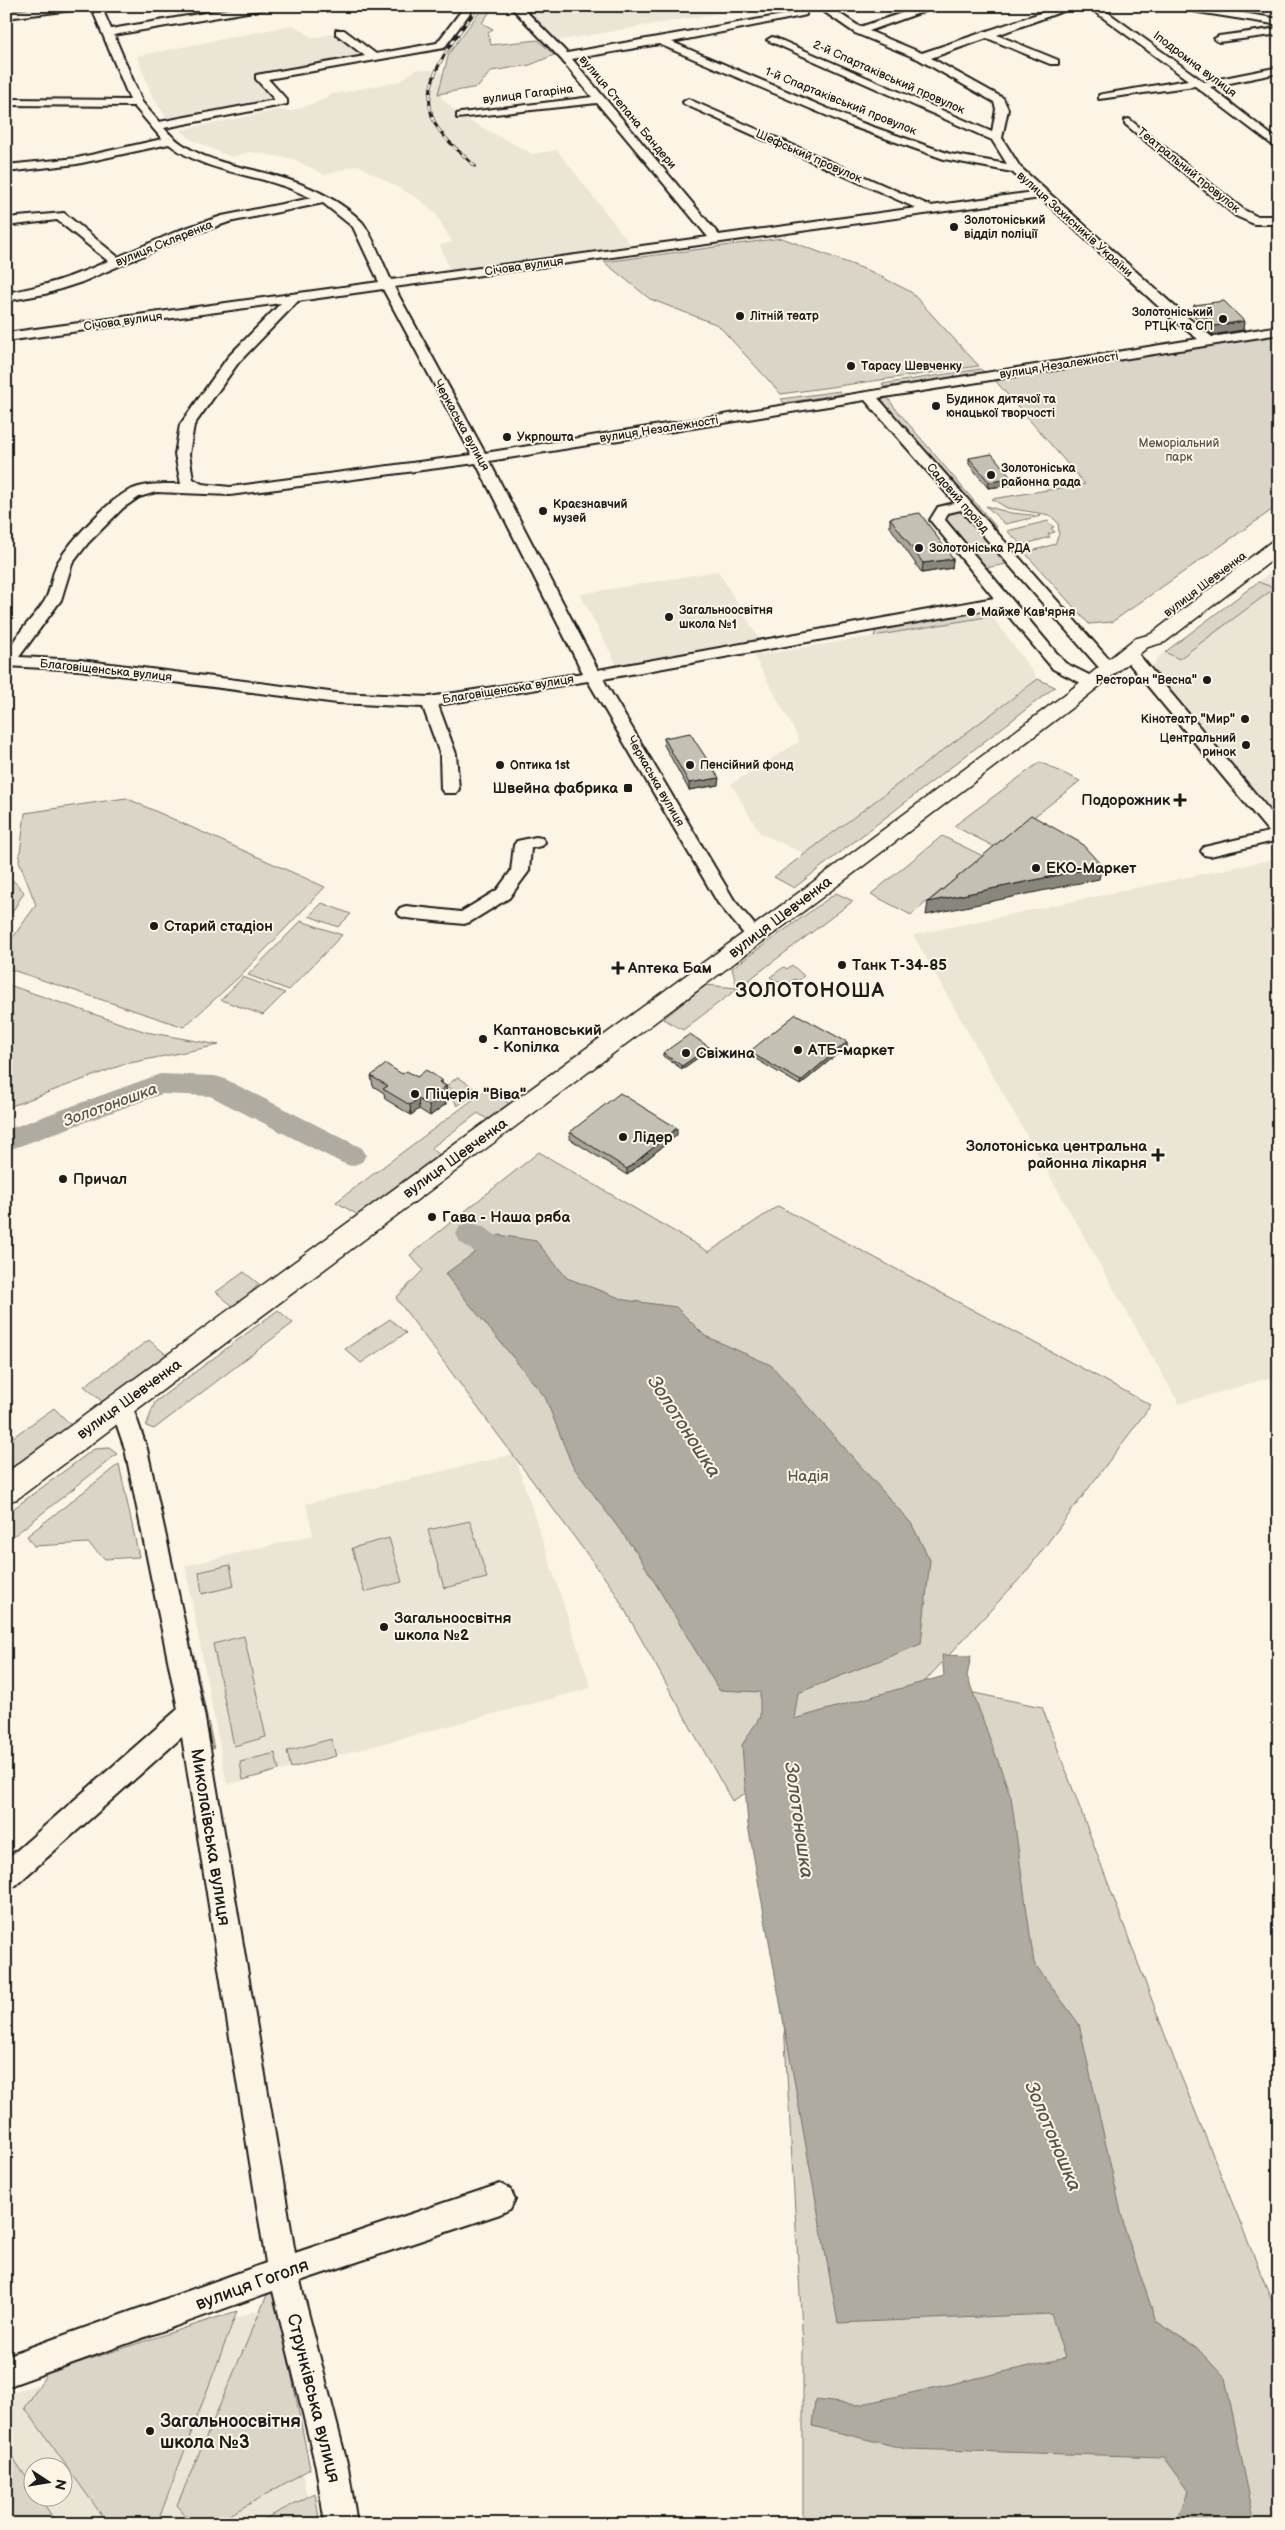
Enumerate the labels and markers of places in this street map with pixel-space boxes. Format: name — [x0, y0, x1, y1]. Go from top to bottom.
place label: Золотоніський відділ поліції — [964, 213, 1045, 242]
marker: Золотоніський відділ поліції — [948, 221, 960, 233]
place label: Золотоніський РТЦК та СП — [1132, 305, 1213, 334]
place label: Літній театр — [749, 309, 819, 324]
marker: Літній театр — [734, 310, 746, 322]
marker: Золотоніський РТЦК та СП — [1217, 313, 1229, 325]
place label: Тарасу Шевченку — [861, 359, 962, 374]
marker: Тарасу Шевченку — [845, 360, 857, 372]
place label: Будинок дитячої та юнацької творчості — [946, 392, 1057, 421]
marker: Будинок дитячої та юнацької творчості — [930, 400, 942, 412]
place label: Укрпошта — [517, 430, 575, 445]
marker: Укрпошта — [501, 431, 513, 443]
place label: Золотоніська районна рада — [1001, 461, 1082, 490]
marker: Золотоніська районна рада — [985, 469, 997, 481]
place label: Краєзнавчий музей — [553, 497, 628, 526]
marker: Краєзнавчий музей — [537, 505, 549, 517]
place label: Золотоніська РДА — [929, 541, 1031, 556]
marker: Золотоніська РДА — [913, 542, 925, 554]
place label: Загальноосвітня школа №1 — [679, 603, 773, 632]
place label: Майже Кав'ярня — [981, 605, 1075, 620]
marker: Майже Кав'ярня — [965, 606, 977, 618]
marker: Загальноосвітня школа №1 — [663, 611, 675, 623]
place label: Ресторан "Весна" — [1096, 673, 1197, 688]
marker: Ресторан "Весна" — [1201, 674, 1213, 686]
place label: Кінотеатр "Мир" — [1141, 712, 1235, 727]
marker: Кінотеатр "Мир" — [1239, 713, 1251, 725]
place label: Центральний ринок — [1160, 731, 1236, 760]
marker: Центральний ринок — [1240, 739, 1252, 751]
place label: Оптика 1st — [510, 758, 570, 773]
place label: Пенсійний фонд — [700, 758, 794, 773]
marker: Оптика 1st — [494, 759, 506, 771]
marker: Пенсійний фонд — [684, 759, 696, 771]
place label: Швейна фабрика — [492, 779, 618, 798]
marker: Швейна фабрика — [622, 782, 634, 794]
place label: Подорожник — [1081, 791, 1171, 810]
marker: Подорожник — [1174, 794, 1186, 806]
place label: ЕКО-Маркет — [1046, 859, 1137, 878]
marker: ЕКО-Маркет — [1030, 862, 1042, 874]
place label: Старий стадіон — [164, 917, 273, 936]
marker: Старий стадіон — [148, 920, 160, 932]
place label: Танк Т-34-85 — [852, 956, 947, 975]
place label: Аптека Бам — [627, 959, 712, 978]
marker: Танк Т-34-85 — [836, 959, 848, 971]
marker: Аптека Бам — [612, 962, 624, 974]
place label: Каптановський - Копілка — [493, 1021, 602, 1057]
marker: Каптановський - Копілка — [477, 1033, 489, 1045]
place label: АТБ-маркет — [807, 1041, 895, 1060]
place label: Свіжина — [696, 1044, 755, 1063]
marker: АТБ-маркет — [792, 1044, 804, 1056]
marker: Свіжина — [680, 1047, 692, 1059]
place label: Піцерія "Віва" — [425, 1085, 526, 1104]
marker: Піцерія "Віва" — [409, 1088, 421, 1100]
place label: Лідер — [632, 1128, 673, 1147]
marker: Лідер — [617, 1131, 629, 1143]
place label: Золотоніська центральна районна лікарня — [966, 1137, 1147, 1173]
marker: Золотоніська центральна районна лікарня — [1151, 1148, 1165, 1162]
place label: Причал — [73, 1170, 127, 1189]
marker: Причал — [57, 1173, 69, 1185]
place label: Гава - Наша ряба — [442, 1208, 570, 1227]
marker: Гава - Наша ряба — [426, 1211, 438, 1223]
place label: Загальноосвітня школа №2 — [394, 1609, 511, 1645]
marker: Загальноосвітня школа №2 — [378, 1621, 390, 1633]
place label: Загальноосвітня школа №3 — [160, 2411, 301, 2453]
marker: Загальноосвітня школа №3 — [144, 2425, 156, 2437]

